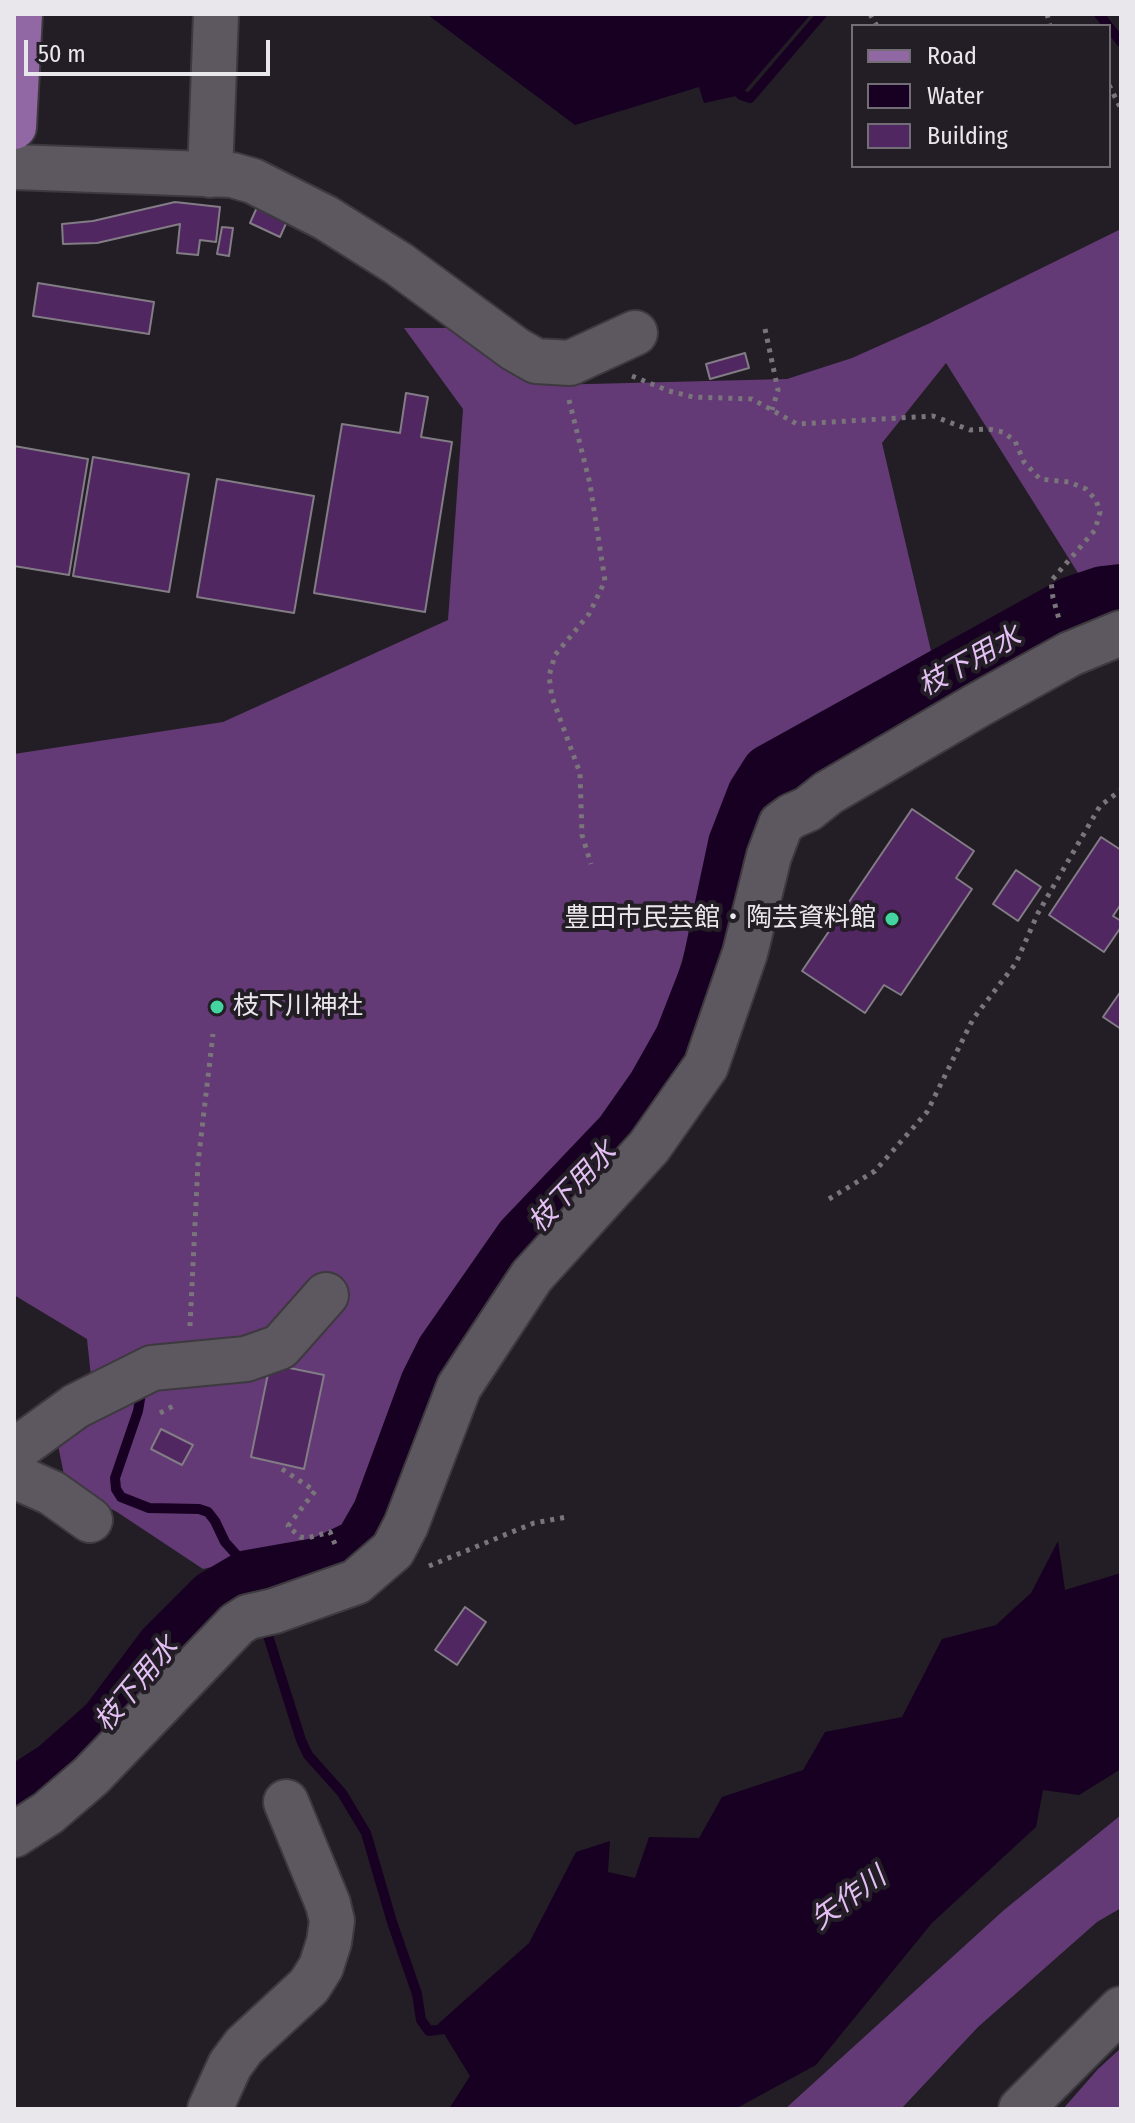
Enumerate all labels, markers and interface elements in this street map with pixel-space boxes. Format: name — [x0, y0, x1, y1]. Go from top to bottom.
scale bar — [28, 24, 274, 74]
legend — [851, 24, 1111, 168]
text: 50 m — [38, 40, 86, 68]
text: Road — [927, 42, 977, 70]
text: Water — [927, 82, 984, 110]
text: Building — [927, 122, 1008, 150]
water label: 枝下用水 — [913, 620, 1027, 704]
place label: 豊田市民芸館・陶芸資料館 — [564, 903, 876, 935]
marker: 豊田市民芸館・陶芸資料館 — [883, 910, 901, 928]
place label: 枝下川神社 — [233, 991, 363, 1023]
marker: 枝下川神社 — [208, 998, 226, 1016]
water label: 枝下用水 — [522, 1136, 624, 1240]
water label: 枝下用水 — [88, 1631, 186, 1739]
water label: 矢作川 — [805, 1861, 893, 1937]

